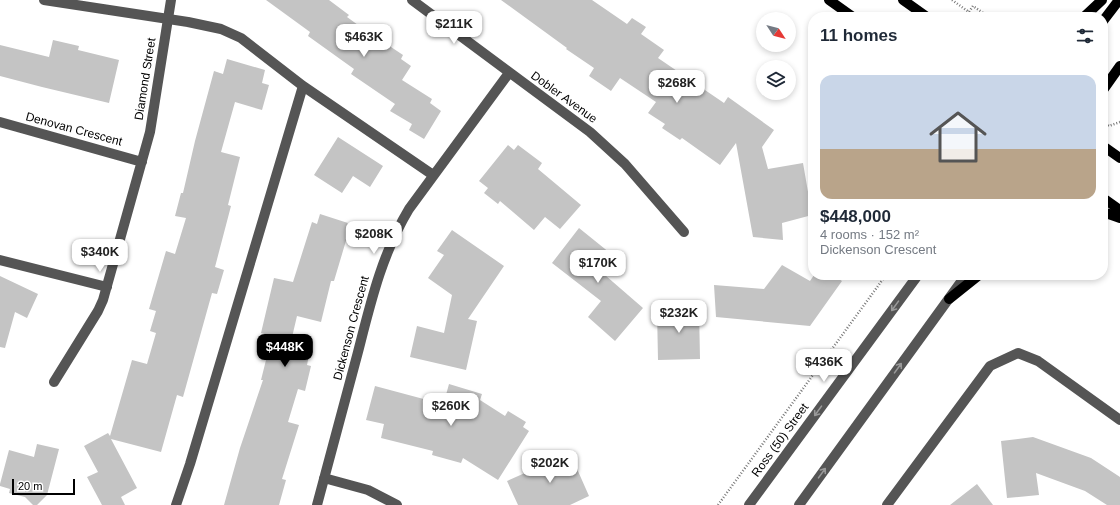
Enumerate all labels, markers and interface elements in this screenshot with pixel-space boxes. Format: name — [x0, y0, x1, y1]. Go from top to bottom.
pin: $211K — [426, 11, 482, 45]
north arrow — [756, 12, 796, 52]
map controls — [756, 12, 796, 100]
text: $211K — [435, 16, 473, 31]
pin: $463K — [336, 24, 392, 58]
icon: filters — [1074, 25, 1096, 47]
text: 11 homes — [820, 26, 898, 45]
text: $463K — [345, 29, 383, 44]
street label: Diamond Street — [132, 36, 159, 121]
button: layers — [756, 60, 796, 100]
street label: Dobler Avenue — [528, 68, 600, 126]
pin: $268K — [649, 70, 705, 104]
text: $268K — [658, 75, 696, 90]
icon: home — [922, 101, 994, 173]
street label: Denovan Crescent — [24, 109, 124, 149]
text: $448,000 — [820, 207, 891, 226]
pin: $208K — [346, 221, 402, 255]
text: $208K — [355, 226, 393, 241]
text: 4 rooms · 152 m² — [820, 227, 919, 242]
pin: $340K — [72, 239, 128, 273]
text: Dickenson Crescent — [820, 242, 936, 257]
text: $340K — [81, 244, 119, 259]
pin: $170K — [570, 250, 626, 284]
text: $170K — [579, 255, 617, 270]
street label: Dickenson Crescent — [330, 274, 372, 382]
pin: $232K — [651, 300, 707, 334]
one-way arrow — [890, 301, 899, 312]
text: $232K — [660, 305, 698, 320]
pin: $448K — [257, 334, 313, 368]
text: $448K — [266, 339, 304, 354]
pin: $436K — [796, 349, 852, 383]
text: $436K — [805, 354, 843, 369]
one-way arrow — [894, 363, 902, 374]
pin: $260K — [423, 393, 479, 427]
text: $260K — [432, 398, 470, 413]
street label: Ross (50) Street — [749, 400, 812, 479]
one-way arrow — [814, 406, 822, 417]
pin: $202K — [522, 450, 578, 484]
text: $202K — [531, 455, 569, 470]
one-way arrow — [818, 468, 826, 479]
scale bar — [12, 477, 75, 496]
text: 20 m — [18, 480, 42, 492]

